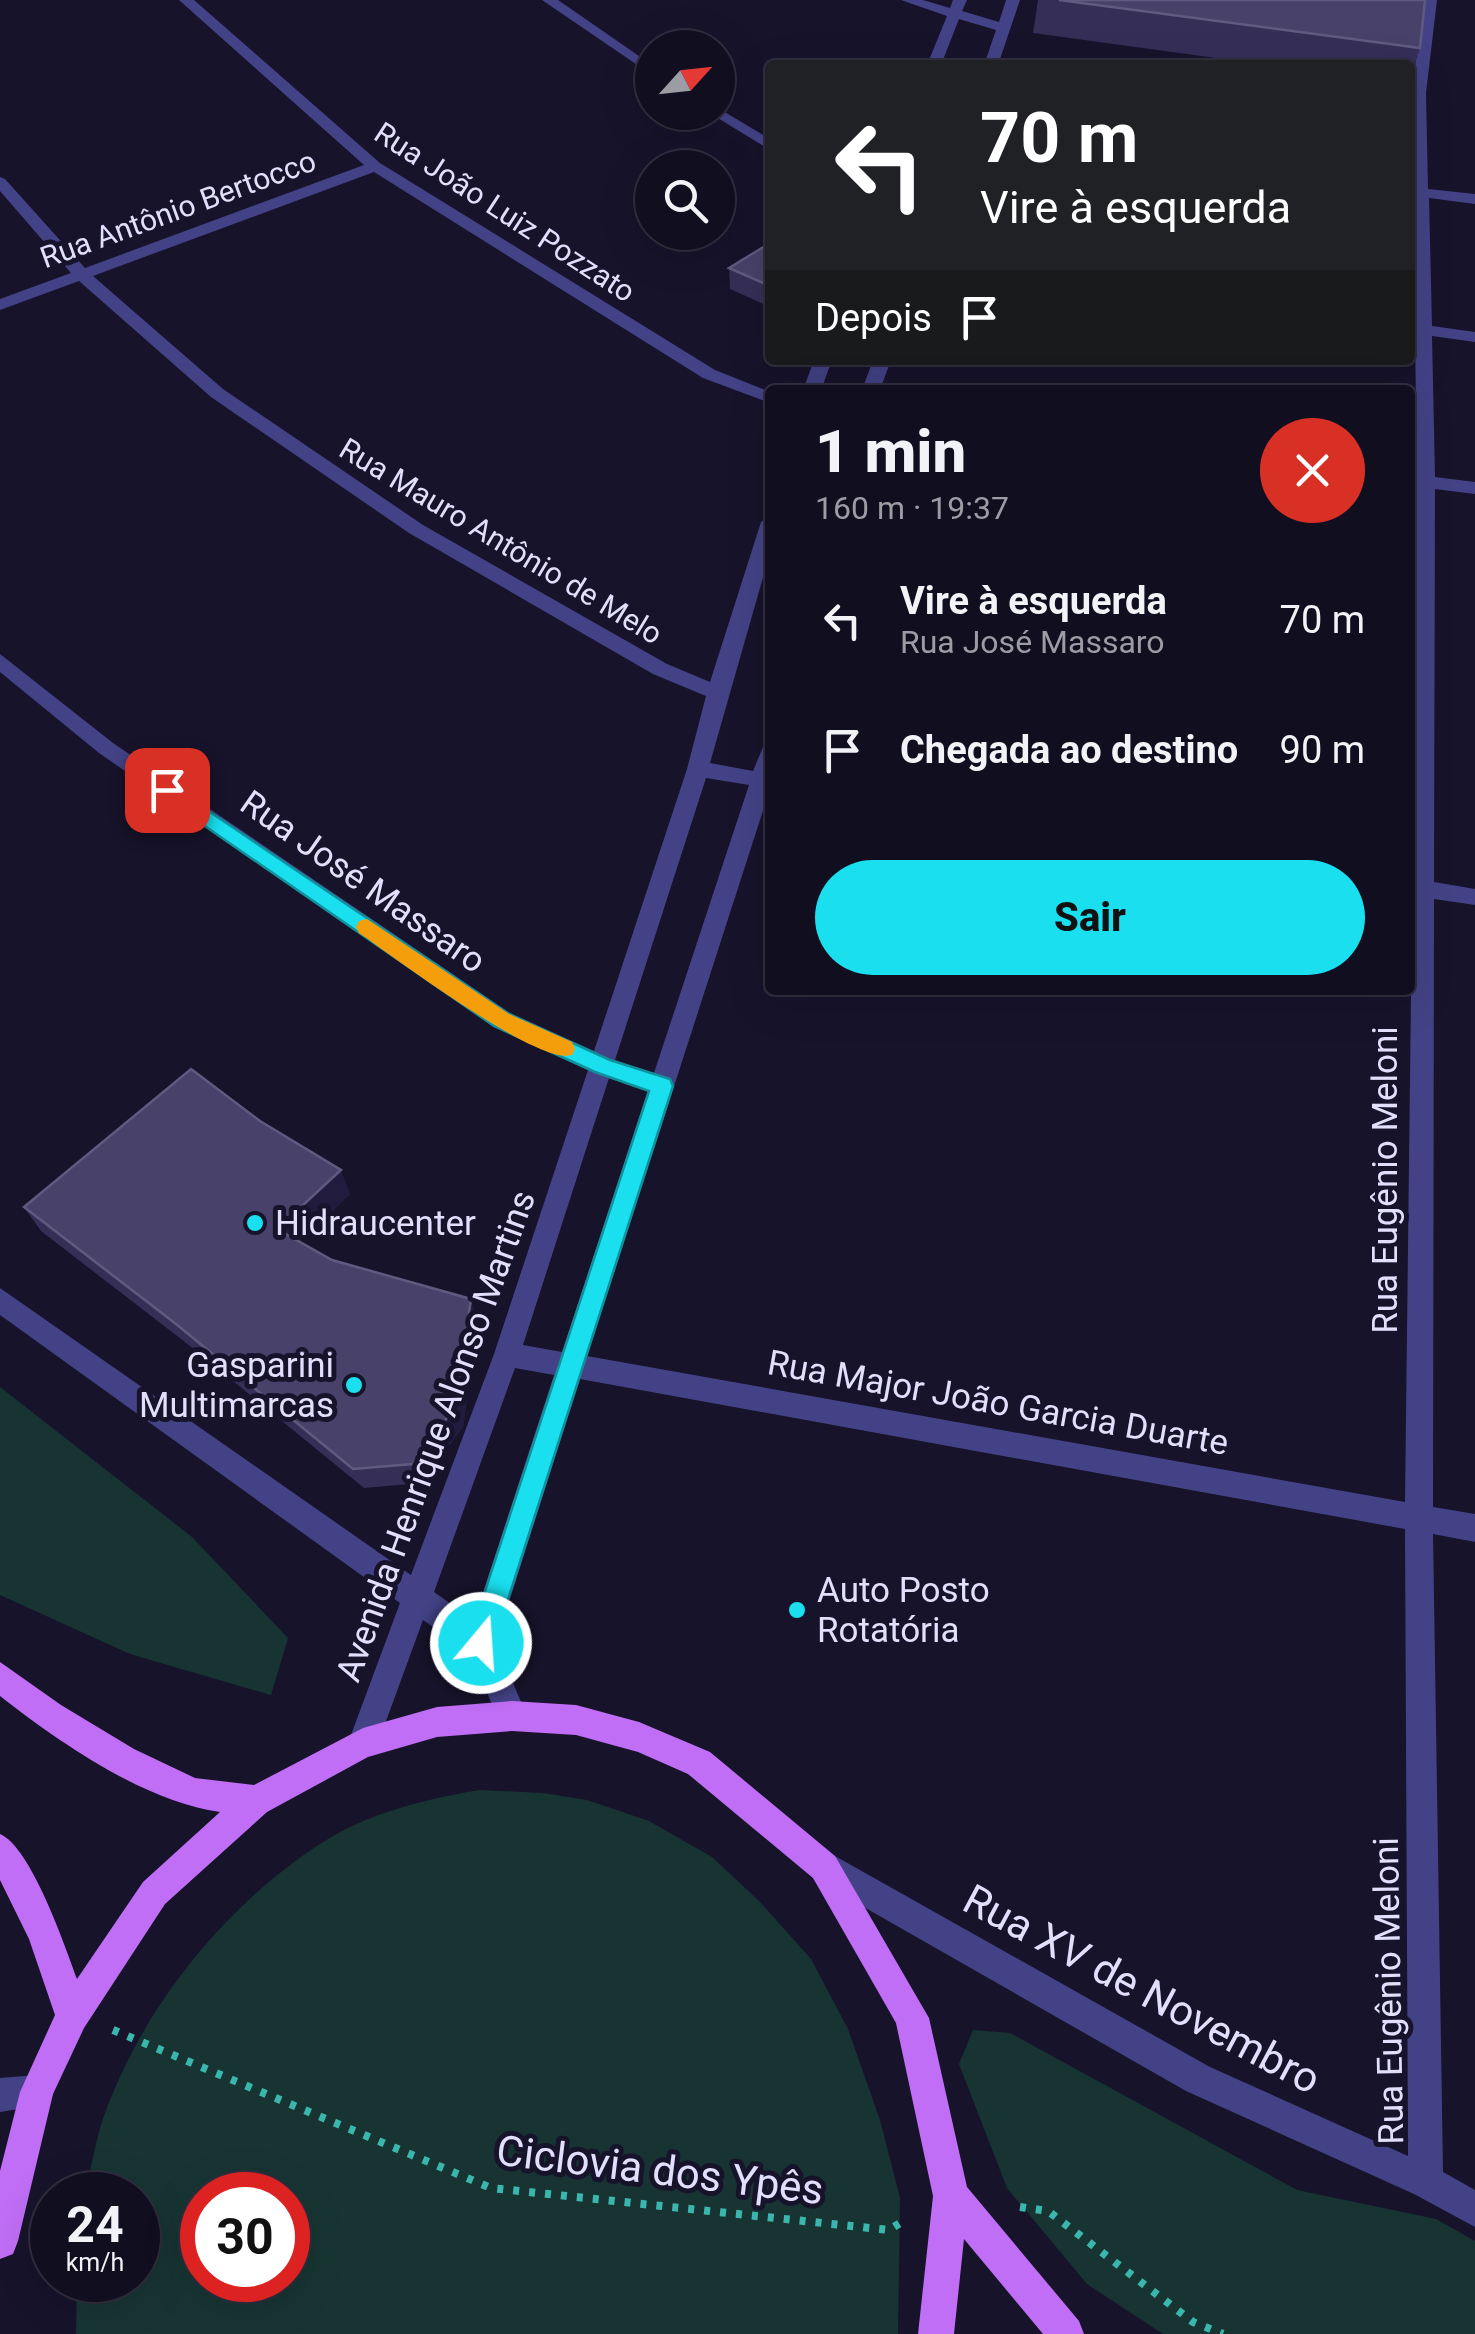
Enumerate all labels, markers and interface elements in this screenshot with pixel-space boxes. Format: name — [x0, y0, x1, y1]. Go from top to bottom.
north arrow — [635, 30, 735, 130]
map controls — [635, 30, 735, 250]
text: 70 m — [980, 97, 1138, 179]
icon: left — [815, 100, 945, 230]
street label: Rua João Luiz Pozzato — [368, 115, 642, 309]
street label: Rua Antônio Bertocco — [35, 143, 321, 275]
button: search — [635, 150, 735, 250]
text: Vire à esquerda — [980, 181, 1291, 234]
icon: arrive — [952, 290, 1007, 345]
text: Depois — [815, 296, 932, 340]
text: 1 min — [815, 416, 966, 487]
button: close — [1260, 418, 1365, 523]
street label: Rua Mauro Antônio de Melo — [333, 431, 669, 651]
text: 160 m · 19:37 — [815, 489, 1009, 527]
text: Vire à esquerda — [900, 579, 1167, 623]
icon: left — [815, 593, 870, 648]
text: 70 m — [1280, 598, 1365, 642]
text: Rua José Massaro — [900, 623, 1165, 661]
icon: arrive — [815, 723, 870, 778]
text: Chegada ao destino — [900, 728, 1238, 772]
text: 90 m — [1280, 728, 1365, 772]
pin — [125, 748, 210, 833]
icon: arrive — [140, 763, 195, 818]
street label: Rua José Massaro — [233, 782, 493, 982]
button: Sair — [815, 860, 1365, 975]
street label: Rua Eugênio Meloni — [1365, 1026, 1406, 1334]
street label: Avenida Henrique Alonso Martins — [328, 1185, 544, 1687]
place label: Hidraucenter — [275, 1203, 476, 1244]
marker: Hidraucenter — [244, 1212, 266, 1234]
street label: Rua Major João Garcia Duarte — [764, 1342, 1232, 1464]
place label: Gasparini Multimarcas — [139, 1345, 334, 1426]
marker: Gasparini Multimarcas — [343, 1374, 365, 1396]
place label: Auto Posto Rotatória — [817, 1570, 990, 1651]
position arrow — [429, 1591, 533, 1695]
marker: Auto Posto Rotatória — [786, 1599, 808, 1621]
street label: Rua Eugênio Meloni — [1366, 1837, 1412, 2145]
street label: Rua XV de Novembro — [955, 1874, 1329, 2104]
street label: Ciclovia dos Ypês — [494, 2126, 826, 2214]
speed limit sign: 30 — [180, 2172, 310, 2302]
text: 24 — [66, 2196, 124, 2254]
text: km/h — [66, 2248, 124, 2277]

